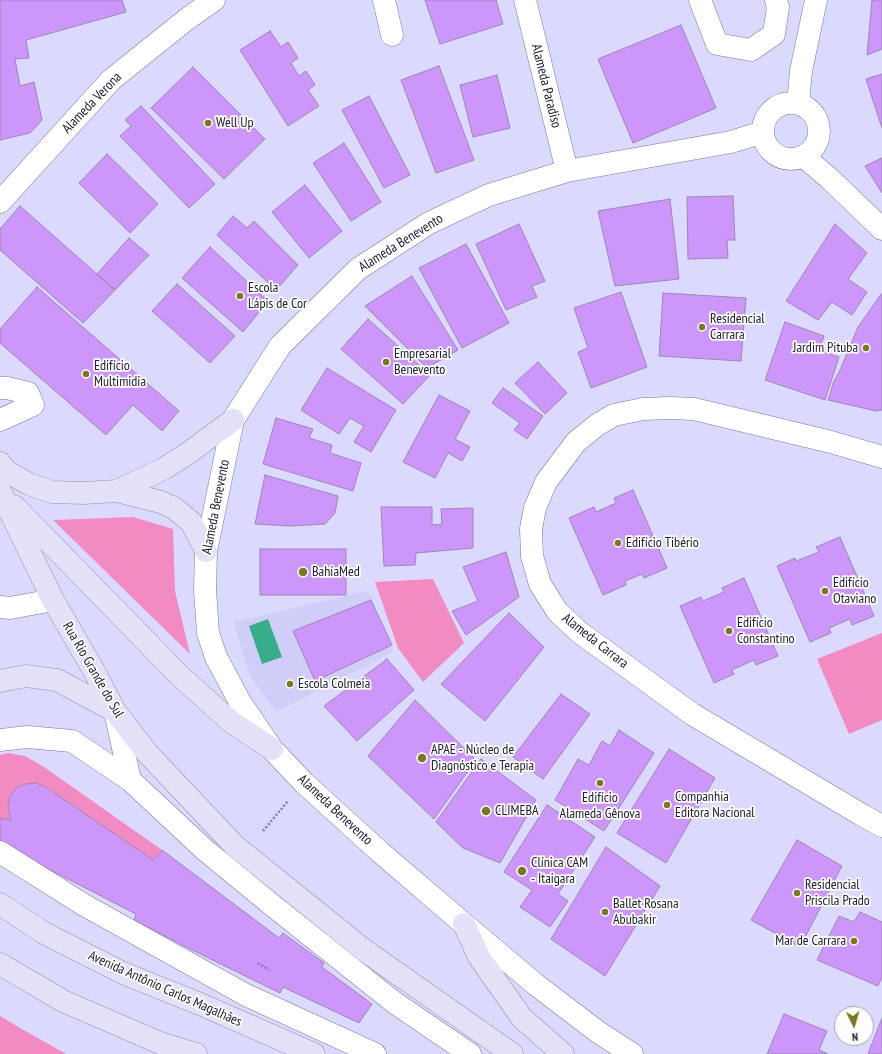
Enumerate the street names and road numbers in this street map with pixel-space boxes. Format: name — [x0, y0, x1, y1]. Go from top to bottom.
street label: Alameda Paradiso — [527, 42, 565, 130]
street label: Alameda Verona — [59, 69, 125, 137]
street label: Alameda Benevento — [356, 210, 446, 276]
street label: Alameda Benevento — [199, 458, 233, 556]
street label: Alameda Carrara — [558, 610, 632, 672]
street label: Rua Rio Grande do Sul — [59, 619, 127, 721]
street label: Alameda Benevento — [294, 771, 376, 849]
street label: Avenida Antônio Carlos Magalhães — [86, 947, 244, 1031]

